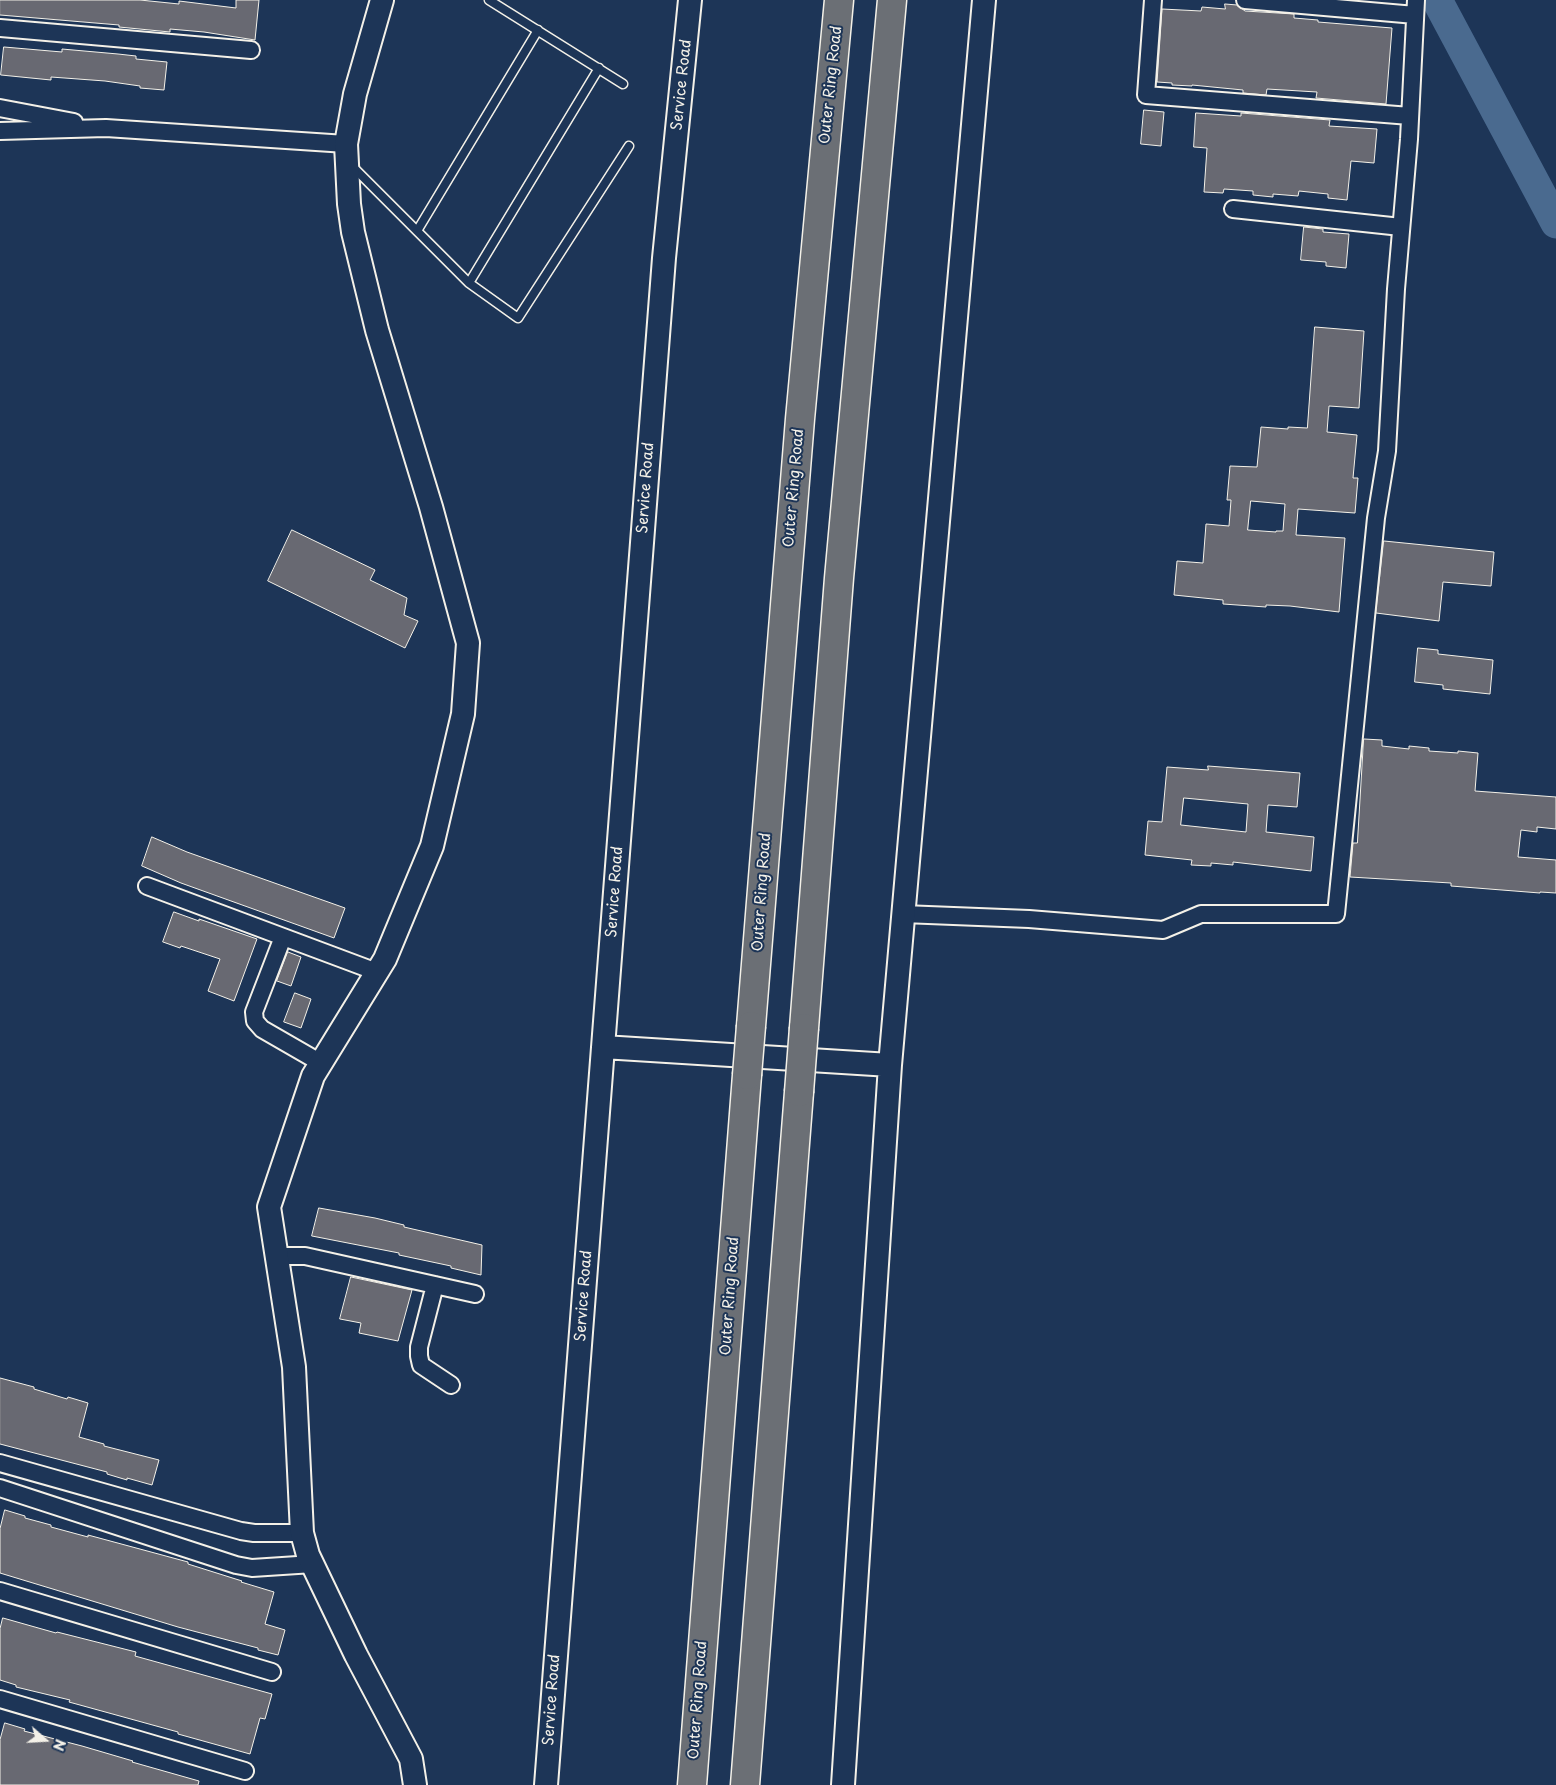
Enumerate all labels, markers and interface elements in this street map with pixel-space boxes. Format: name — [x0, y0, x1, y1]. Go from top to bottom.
street label: Outer Ring Road — [816, 25, 846, 145]
street label: Service Road — [668, 39, 696, 131]
street label: Outer Ring Road — [780, 428, 808, 548]
street label: Service Road — [634, 442, 658, 534]
street label: Outer Ring Road — [749, 832, 775, 952]
street label: Service Road — [603, 846, 627, 938]
street label: Outer Ring Road — [717, 1236, 743, 1356]
street label: Service Road — [572, 1250, 596, 1342]
street label: Outer Ring Road — [685, 1640, 711, 1760]
street label: Service Road — [540, 1654, 564, 1746]
north arrow — [20, 1715, 70, 1765]
text: N — [48, 1736, 71, 1754]

